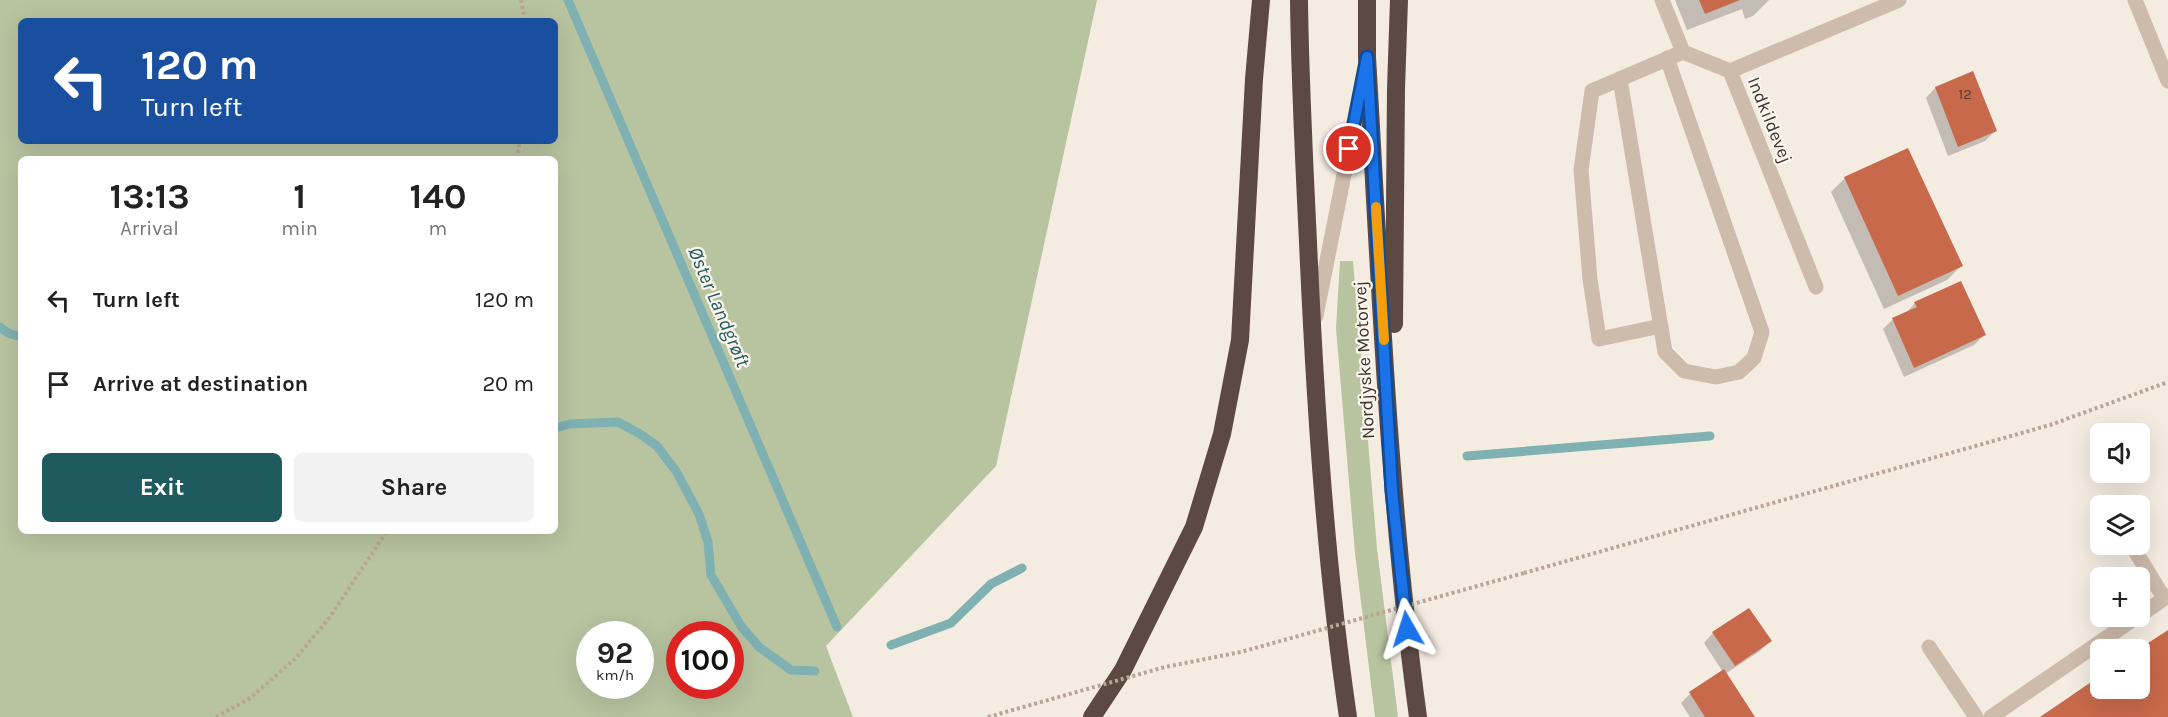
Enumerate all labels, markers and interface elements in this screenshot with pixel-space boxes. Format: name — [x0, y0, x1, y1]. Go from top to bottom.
text: 120 m — [141, 40, 258, 90]
icon: left — [42, 42, 120, 120]
street label: Indkildevej — [1743, 74, 1797, 166]
house number: 12 — [1958, 85, 1972, 103]
text: Turn left — [141, 91, 242, 123]
pin — [1323, 123, 1374, 174]
icon: arrive — [1332, 132, 1365, 165]
text: 13:13 — [110, 175, 190, 217]
text: 1 — [293, 175, 306, 217]
text: 140 — [409, 175, 466, 217]
text: Arrival — [120, 217, 179, 240]
text: min — [281, 217, 318, 240]
text: m — [429, 217, 447, 240]
water label: Øster Landgrøft — [683, 244, 755, 371]
street label: Nordjyske Motorvej — [1349, 280, 1379, 440]
icon: left — [42, 284, 75, 317]
text: Turn left — [93, 287, 180, 313]
text: 120 m — [475, 287, 534, 313]
icon: arrive — [42, 368, 75, 401]
text: Arrive at destination — [93, 371, 308, 397]
text: 20 m — [482, 371, 534, 397]
map controls — [2090, 423, 2150, 699]
button: sound — [2090, 423, 2150, 483]
button: Exit — [42, 453, 282, 522]
button: Share — [294, 453, 534, 522]
button: layers — [2090, 495, 2150, 555]
button: + — [2090, 567, 2150, 627]
position arrow — [1375, 597, 1439, 661]
speed limit sign: 100 — [666, 621, 744, 699]
text: 92 — [597, 635, 633, 671]
button: − — [2090, 639, 2150, 699]
text: km/h — [596, 666, 634, 684]

